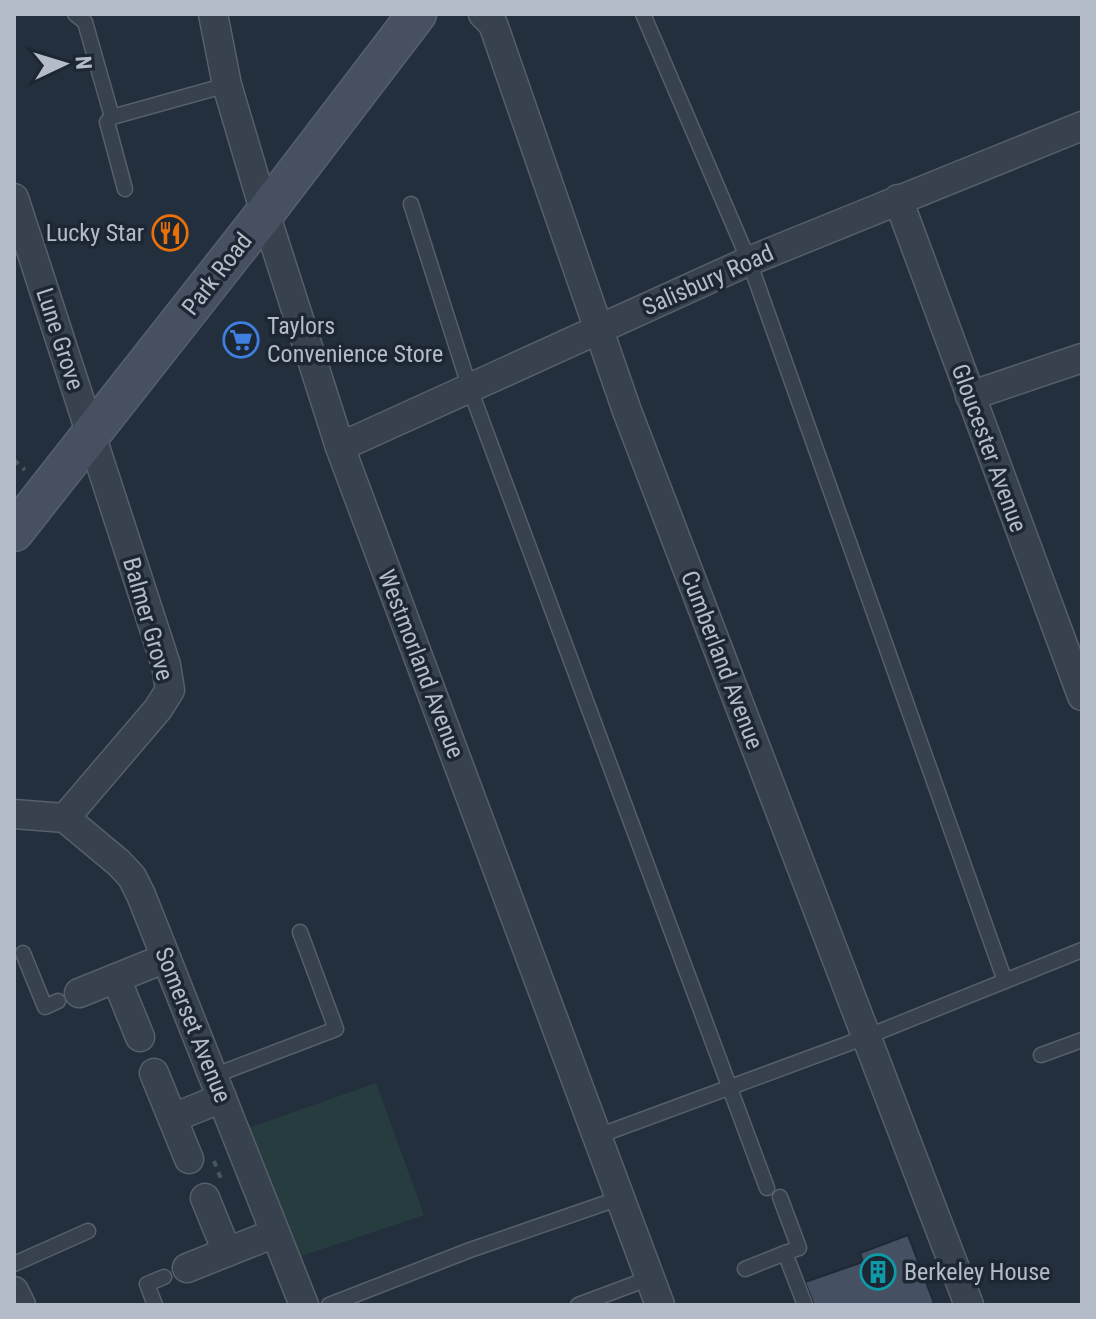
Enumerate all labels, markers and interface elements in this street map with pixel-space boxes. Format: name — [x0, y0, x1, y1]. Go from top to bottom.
north arrow — [24, 24, 104, 104]
text: N — [71, 55, 96, 70]
restaurant icon: Lucky Star — [151, 214, 189, 252]
place label: Lucky Star — [46, 219, 144, 247]
street label: Park Road — [176, 227, 258, 321]
street label: Salisbury Road — [638, 239, 778, 321]
street label: Lune Grove — [30, 285, 90, 393]
place label: Taylors Convenience Store — [267, 312, 443, 368]
supermarket icon: Taylors Convenience Store — [222, 321, 260, 359]
street label: Gloucester Avenue — [946, 360, 1032, 536]
street label: Balmer Grove — [117, 554, 179, 684]
street label: Westmorland Avenue — [372, 566, 470, 762]
street label: Cumberland Avenue — [675, 567, 769, 753]
street label: Somerset Avenue — [149, 943, 237, 1107]
building icon: Berkeley House — [859, 1253, 897, 1291]
place label: Berkeley House — [904, 1258, 1050, 1286]

